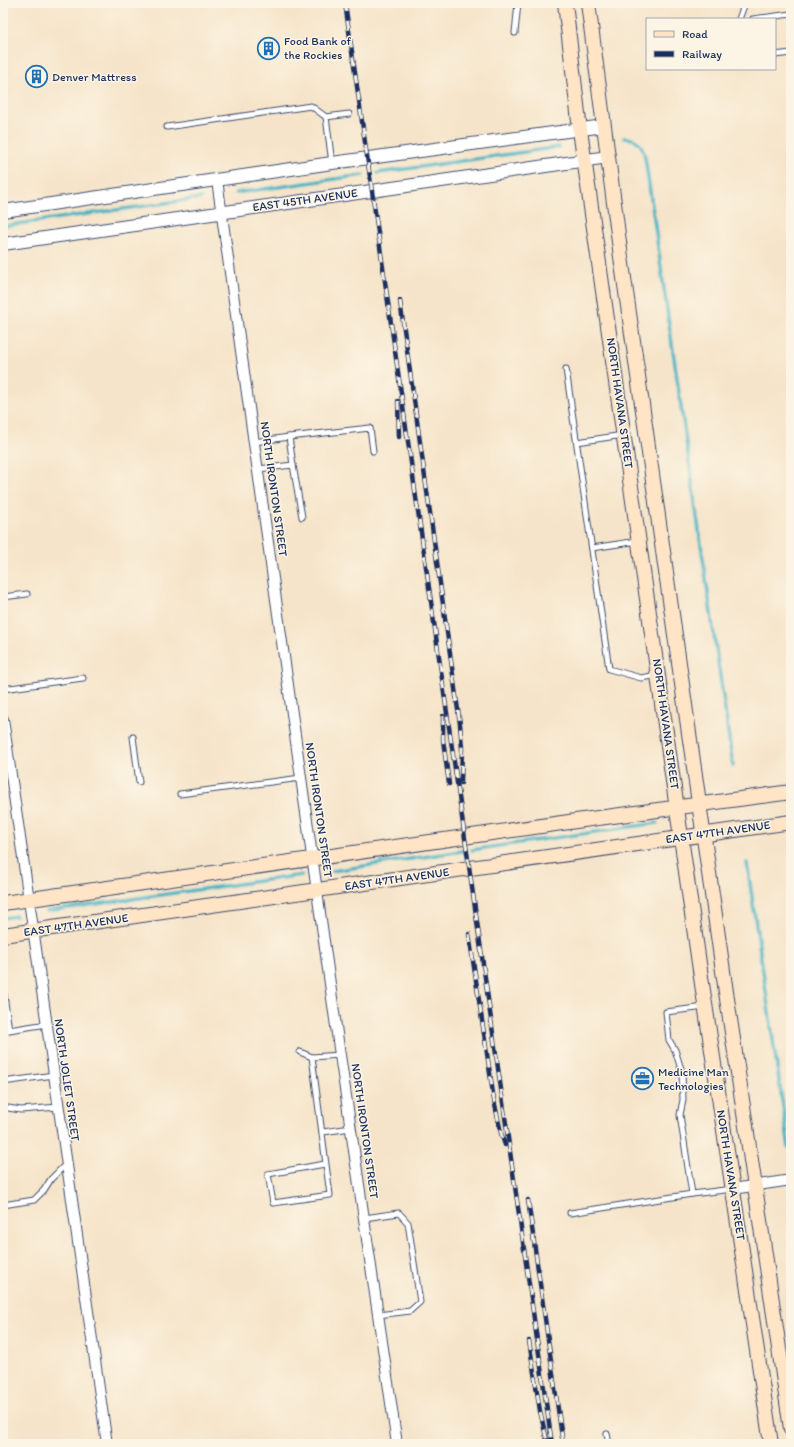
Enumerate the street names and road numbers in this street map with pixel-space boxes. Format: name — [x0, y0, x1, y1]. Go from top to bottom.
street label: EAST 45TH AVENUE — [252, 186, 359, 214]
street label: NORTH HAVANA STREET — [604, 337, 636, 470]
street label: NORTH IRONTON STREET — [258, 420, 290, 558]
street label: NORTH HAVANA STREET — [650, 658, 682, 791]
street label: NORTH IRONTON STREET — [303, 741, 335, 879]
street label: EAST 47TH AVENUE — [665, 818, 772, 846]
street label: EAST 47TH AVENUE — [344, 865, 451, 893]
street label: EAST 47TH AVENUE — [23, 911, 130, 939]
street label: NORTH JOLIET STREET — [51, 1018, 83, 1142]
street label: NORTH IRONTON STREET — [349, 1062, 381, 1200]
street label: NORTH HAVANA STREET — [714, 1109, 748, 1242]

